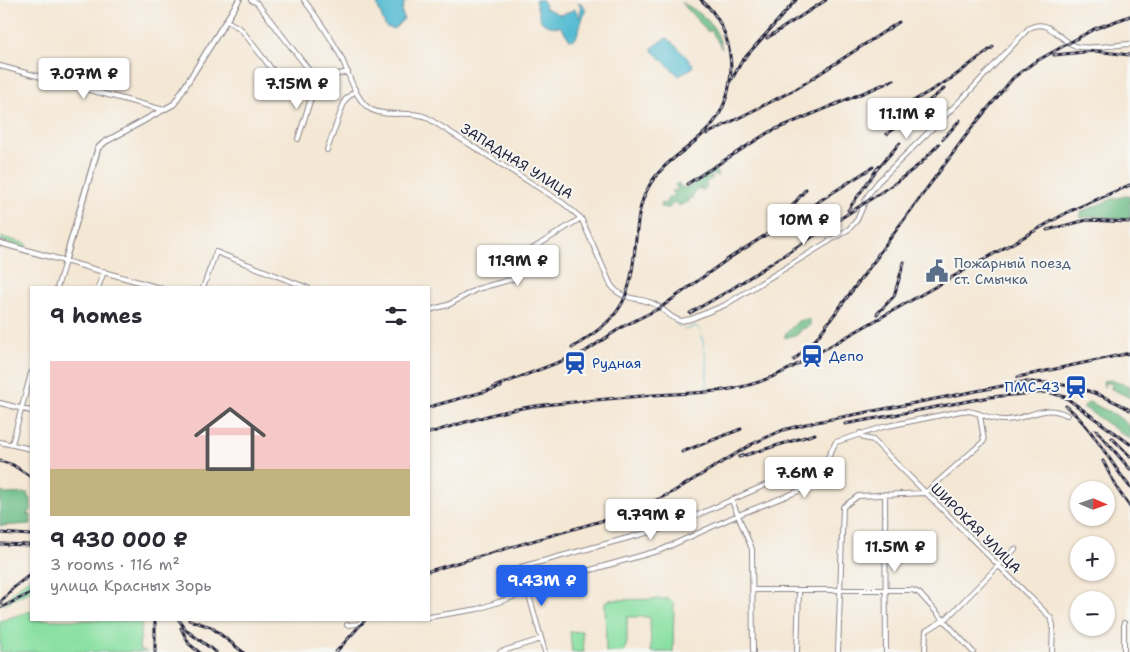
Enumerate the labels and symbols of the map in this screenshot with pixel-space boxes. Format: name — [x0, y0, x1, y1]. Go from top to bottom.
pin: 7.07M ₽ — [38, 58, 130, 100]
pin: 7.15M ₽ — [251, 68, 343, 110]
pin: 11.1M ₽ — [861, 98, 953, 140]
street label: ЗАПАДНАЯ УЛИЦА — [458, 119, 576, 203]
pin: 10M ₽ — [769, 204, 839, 246]
pin: 11.9M ₽ — [472, 244, 564, 287]
place label: Пожарный поезд ст. Смычка — [954, 254, 1071, 288]
public building icon: Пожарный поезд ст. Смычка — [924, 258, 950, 284]
station icon: Депо — [799, 343, 825, 369]
place label: Депо — [829, 347, 864, 365]
station icon: Рудная — [562, 350, 588, 376]
place label: Рудная — [592, 354, 641, 372]
station icon: ПМС-43 — [1063, 374, 1089, 400]
place label: ПМС-43 — [1005, 378, 1060, 396]
pin: 7.6M ₽ — [764, 456, 846, 499]
street label: ШИРОКАЯ УЛИЦА — [927, 479, 1025, 577]
north arrow — [1070, 481, 1115, 526]
pin: 9.79M ₽ — [605, 498, 697, 541]
pin: 11.5M ₽ — [849, 530, 941, 573]
pin: 9.43M ₽ — [496, 564, 588, 607]

